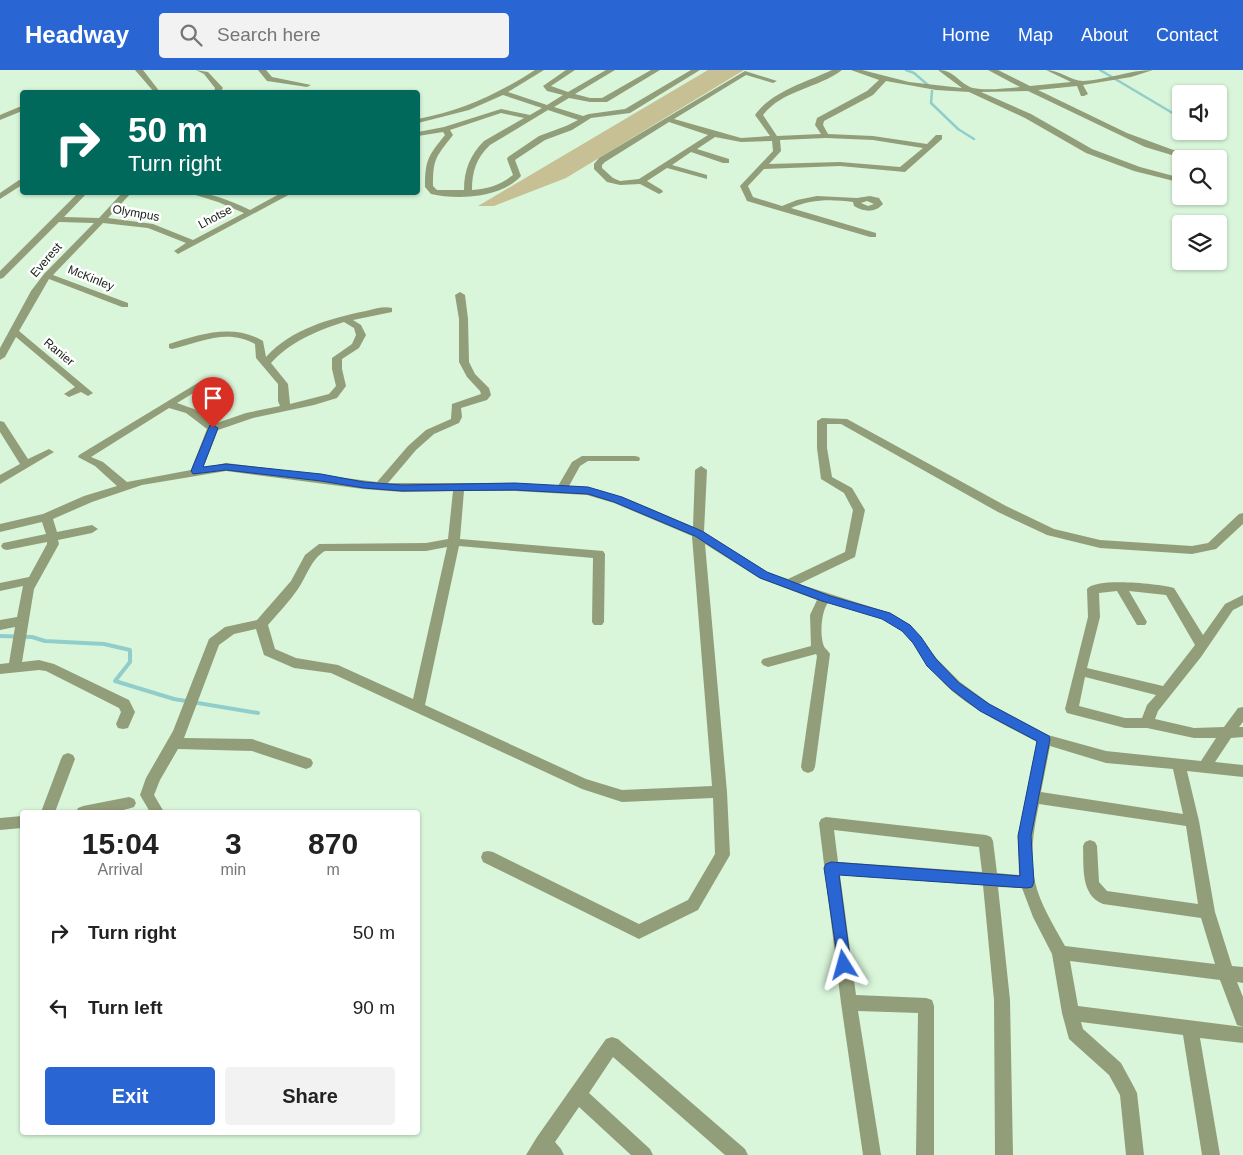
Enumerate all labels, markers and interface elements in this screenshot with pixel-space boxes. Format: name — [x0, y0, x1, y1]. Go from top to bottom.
search box — [159, 13, 509, 58]
text: Headway — [25, 21, 129, 48]
icon: search — [177, 21, 205, 49]
text: Search here — [217, 24, 321, 45]
text: Home — [942, 25, 990, 45]
text: Map — [1018, 25, 1053, 45]
text: About — [1081, 25, 1128, 45]
text: Contact — [1156, 25, 1218, 45]
map controls — [1172, 85, 1227, 270]
button: sound — [1172, 85, 1227, 140]
icon: right — [45, 110, 110, 175]
text: 50 m — [128, 110, 208, 149]
button: search — [1172, 150, 1227, 205]
text: Turn right — [128, 151, 221, 176]
street label: Olympus — [111, 202, 161, 224]
street label: Lhotse — [196, 202, 234, 232]
button: layers — [1172, 215, 1227, 270]
street label: Everest — [27, 240, 65, 280]
street label: McKinley — [66, 262, 116, 294]
street label: Ranier — [41, 335, 77, 369]
pin — [192, 377, 234, 428]
icon: arrive — [199, 384, 227, 412]
text: 15:04 — [82, 827, 159, 860]
text: 3 — [225, 827, 242, 860]
text: 870 — [308, 827, 358, 860]
text: Arrival — [98, 861, 143, 878]
text: min — [220, 861, 246, 878]
text: m — [326, 861, 340, 878]
icon: right — [45, 919, 73, 947]
text: Turn right — [88, 922, 176, 943]
text: 50 m — [353, 922, 395, 943]
position arrow — [817, 938, 869, 990]
icon: left — [45, 994, 73, 1022]
text: Turn left — [88, 997, 163, 1018]
text: 90 m — [353, 997, 395, 1018]
button: Exit — [45, 1067, 215, 1125]
button: Share — [225, 1067, 395, 1125]

